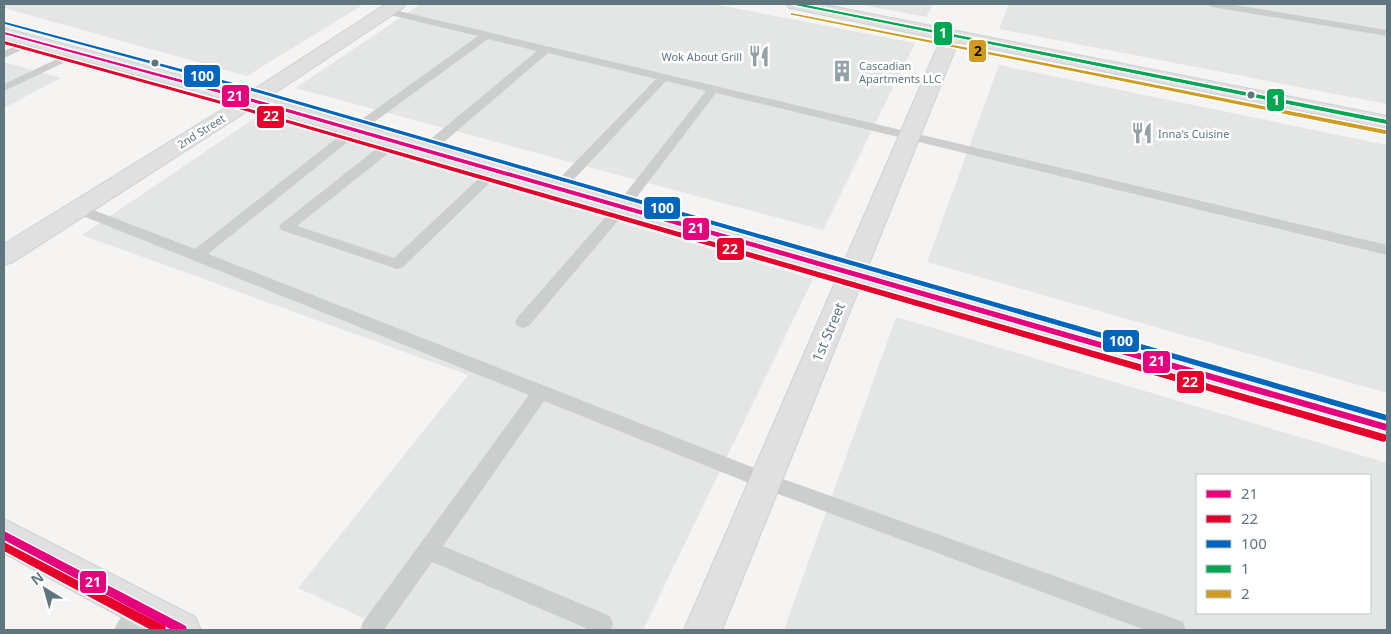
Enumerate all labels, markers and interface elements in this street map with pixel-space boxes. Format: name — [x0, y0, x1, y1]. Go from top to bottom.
line badge: 1 — [933, 21, 953, 46]
text: 1 — [939, 23, 947, 42]
line badge: 2 — [968, 39, 987, 63]
text: 2 — [974, 41, 982, 60]
restaurant icon: Wok About Grill — [746, 43, 772, 69]
place label: Wok About Grill — [661, 49, 742, 64]
unlabelled marker — [150, 58, 160, 68]
building icon: Cascadian Apartments LLC — [829, 58, 855, 84]
place label: Cascadian Apartments LLC — [859, 58, 941, 86]
line badge: 100 — [183, 64, 221, 88]
text: 100 — [190, 66, 214, 85]
line badge: 21 — [221, 84, 250, 108]
text: 21 — [227, 86, 243, 105]
line badge: 1 — [1266, 88, 1285, 112]
unlabelled marker — [1246, 90, 1256, 100]
text: 1 — [1272, 90, 1280, 109]
line badge: 22 — [256, 105, 285, 129]
text: 22 — [263, 106, 279, 125]
street label: 2nd Street — [174, 110, 228, 152]
restaurant icon: Inna's Cuisine — [1129, 120, 1155, 146]
place label: Inna's Cuisine — [1158, 126, 1229, 141]
line badge: 100 — [643, 196, 681, 220]
text: 100 — [650, 198, 674, 217]
line badge: 21 — [682, 217, 710, 241]
text: 21 — [688, 218, 704, 237]
line badge: 22 — [716, 237, 745, 261]
text: 22 — [722, 239, 738, 258]
street label: 1st Street — [807, 300, 849, 364]
line badge: 100 — [1102, 329, 1140, 353]
text: 100 — [1109, 331, 1133, 350]
line badge: 21 — [1142, 350, 1171, 374]
text: 21 — [1149, 351, 1165, 370]
line badge: 22 — [1176, 370, 1205, 394]
text: 22 — [1182, 372, 1198, 391]
legend — [1196, 474, 1371, 614]
text: 21 — [1241, 483, 1258, 503]
text: 22 — [1241, 508, 1258, 528]
text: 100 — [1241, 533, 1267, 553]
text: 1 — [1241, 558, 1250, 578]
north arrow — [20, 564, 70, 614]
text: N — [27, 567, 47, 589]
line badge: 21 — [79, 570, 107, 594]
text: 21 — [85, 572, 101, 591]
text: 2 — [1241, 583, 1250, 603]

